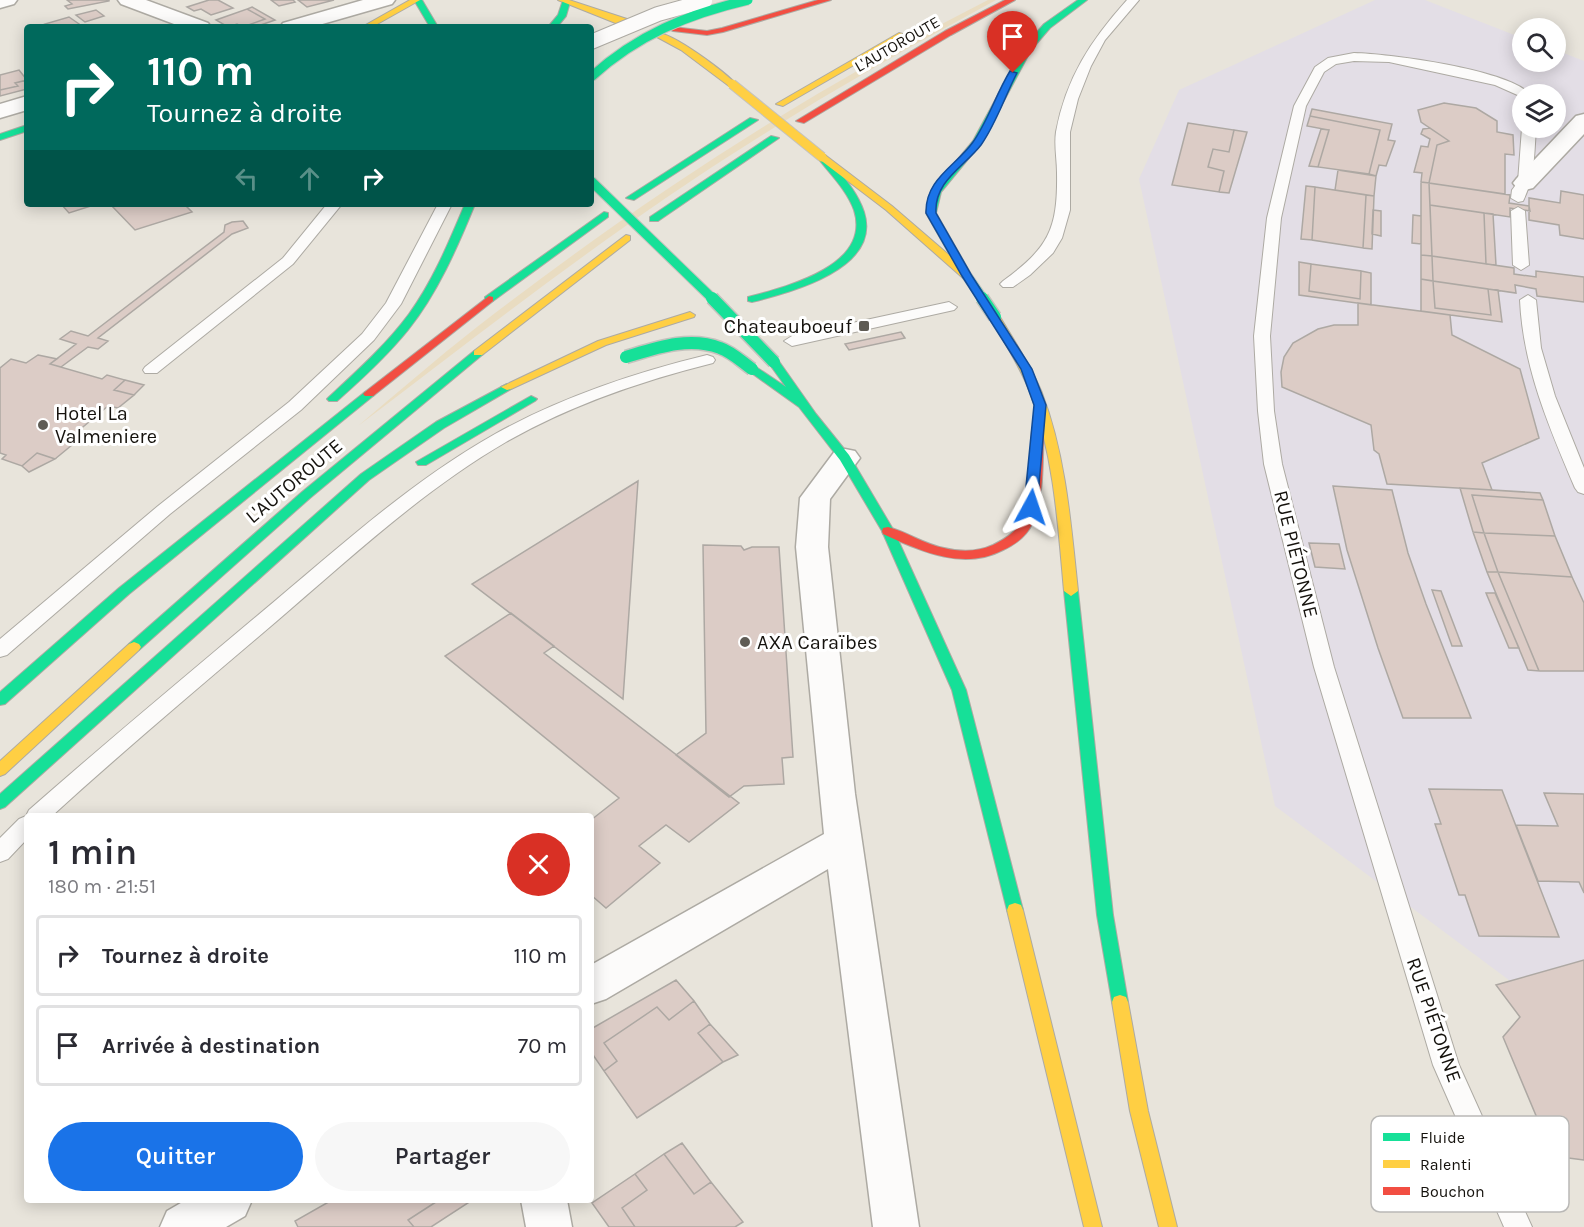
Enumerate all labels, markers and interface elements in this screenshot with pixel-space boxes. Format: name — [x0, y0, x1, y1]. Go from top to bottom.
pin — [987, 11, 1038, 73]
street label: L'AUTOROUTE — [851, 12, 943, 76]
map controls — [1512, 18, 1566, 138]
button: search — [1512, 18, 1566, 72]
icon: arrive — [996, 20, 1029, 53]
text: 110 m — [147, 46, 254, 96]
icon: right — [48, 48, 126, 126]
button: layers — [1512, 84, 1566, 138]
text: Tournez à droite — [147, 97, 342, 129]
icon: left — [230, 162, 263, 195]
icon: ahead — [293, 162, 326, 195]
icon: right — [356, 162, 389, 195]
place label: Chateauboeuf — [724, 315, 852, 338]
marker: Chateauboeuf — [857, 319, 871, 333]
place label: Hotel La Valmeniere — [55, 402, 157, 448]
marker: Hotel La Valmeniere — [36, 418, 50, 432]
street label: L'AUTOROUTE — [241, 434, 347, 528]
position arrow — [999, 475, 1063, 539]
street label: RUE PIÉTONNE — [1269, 488, 1324, 620]
place label: AXA Caraïbes — [757, 631, 878, 654]
marker: AXA Caraïbes — [738, 635, 752, 649]
text: 1 min — [48, 831, 137, 873]
button: close — [507, 833, 570, 896]
text: 180 m · 21:51 — [48, 875, 156, 898]
icon: right — [51, 939, 84, 972]
text: Tournez à droite — [102, 943, 269, 969]
text: 110 m — [514, 943, 567, 969]
street label: RUE PIÉTONNE — [1402, 954, 1467, 1086]
icon: arrive — [51, 1029, 84, 1062]
text: Arrivée à destination — [102, 1033, 320, 1059]
text: 70 m — [518, 1033, 567, 1059]
legend — [1371, 1116, 1569, 1212]
button: Quitter — [48, 1122, 303, 1191]
button: Partager — [315, 1122, 570, 1191]
text: Fluide — [1420, 1128, 1465, 1147]
text: Ralenti — [1420, 1155, 1472, 1174]
text: Bouchon — [1420, 1182, 1485, 1201]

